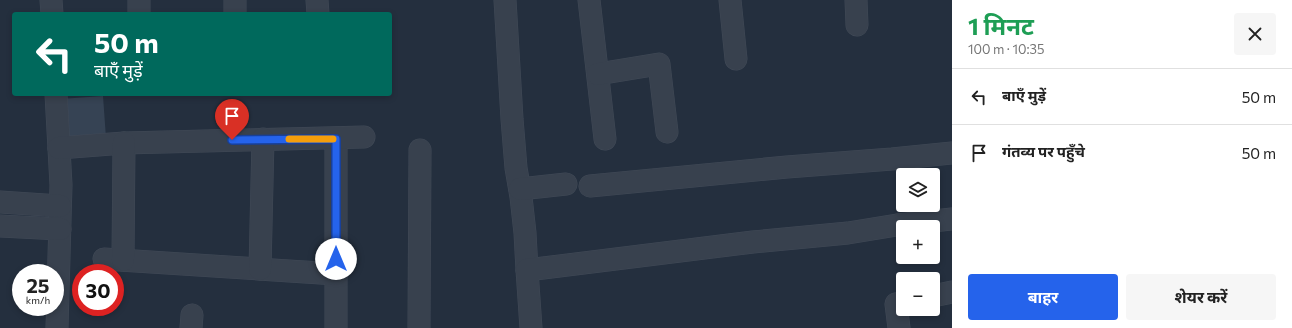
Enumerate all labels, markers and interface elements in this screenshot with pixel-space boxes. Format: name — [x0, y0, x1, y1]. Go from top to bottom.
text: 1 मिनट — [968, 11, 1034, 40]
button: close — [1234, 13, 1276, 55]
text: 50 m — [94, 25, 159, 59]
icon: left — [28, 28, 80, 80]
text: 100 m · 10:35 — [968, 41, 1044, 57]
text: बाएँ मुड़ें — [94, 59, 143, 81]
icon: left — [968, 86, 990, 108]
text: बाएँ मुड़ें — [1002, 86, 1046, 104]
text: 50 m — [1242, 88, 1276, 106]
pin — [215, 99, 249, 140]
icon: arrive — [221, 105, 243, 127]
icon: arrive — [968, 142, 990, 164]
text: गंतव्य पर पहुँचे — [1002, 142, 1085, 160]
text: 50 m — [1242, 144, 1276, 162]
map controls — [896, 168, 940, 316]
button: layers — [896, 168, 940, 212]
button: + — [896, 220, 940, 264]
position arrow — [315, 238, 357, 280]
speed limit sign: 30 — [72, 264, 124, 316]
button: − — [896, 272, 940, 316]
text: 25 — [26, 273, 50, 297]
button: बाहर — [968, 274, 1118, 320]
button: शेयर करें — [1126, 274, 1276, 320]
text: km/h — [26, 294, 50, 306]

